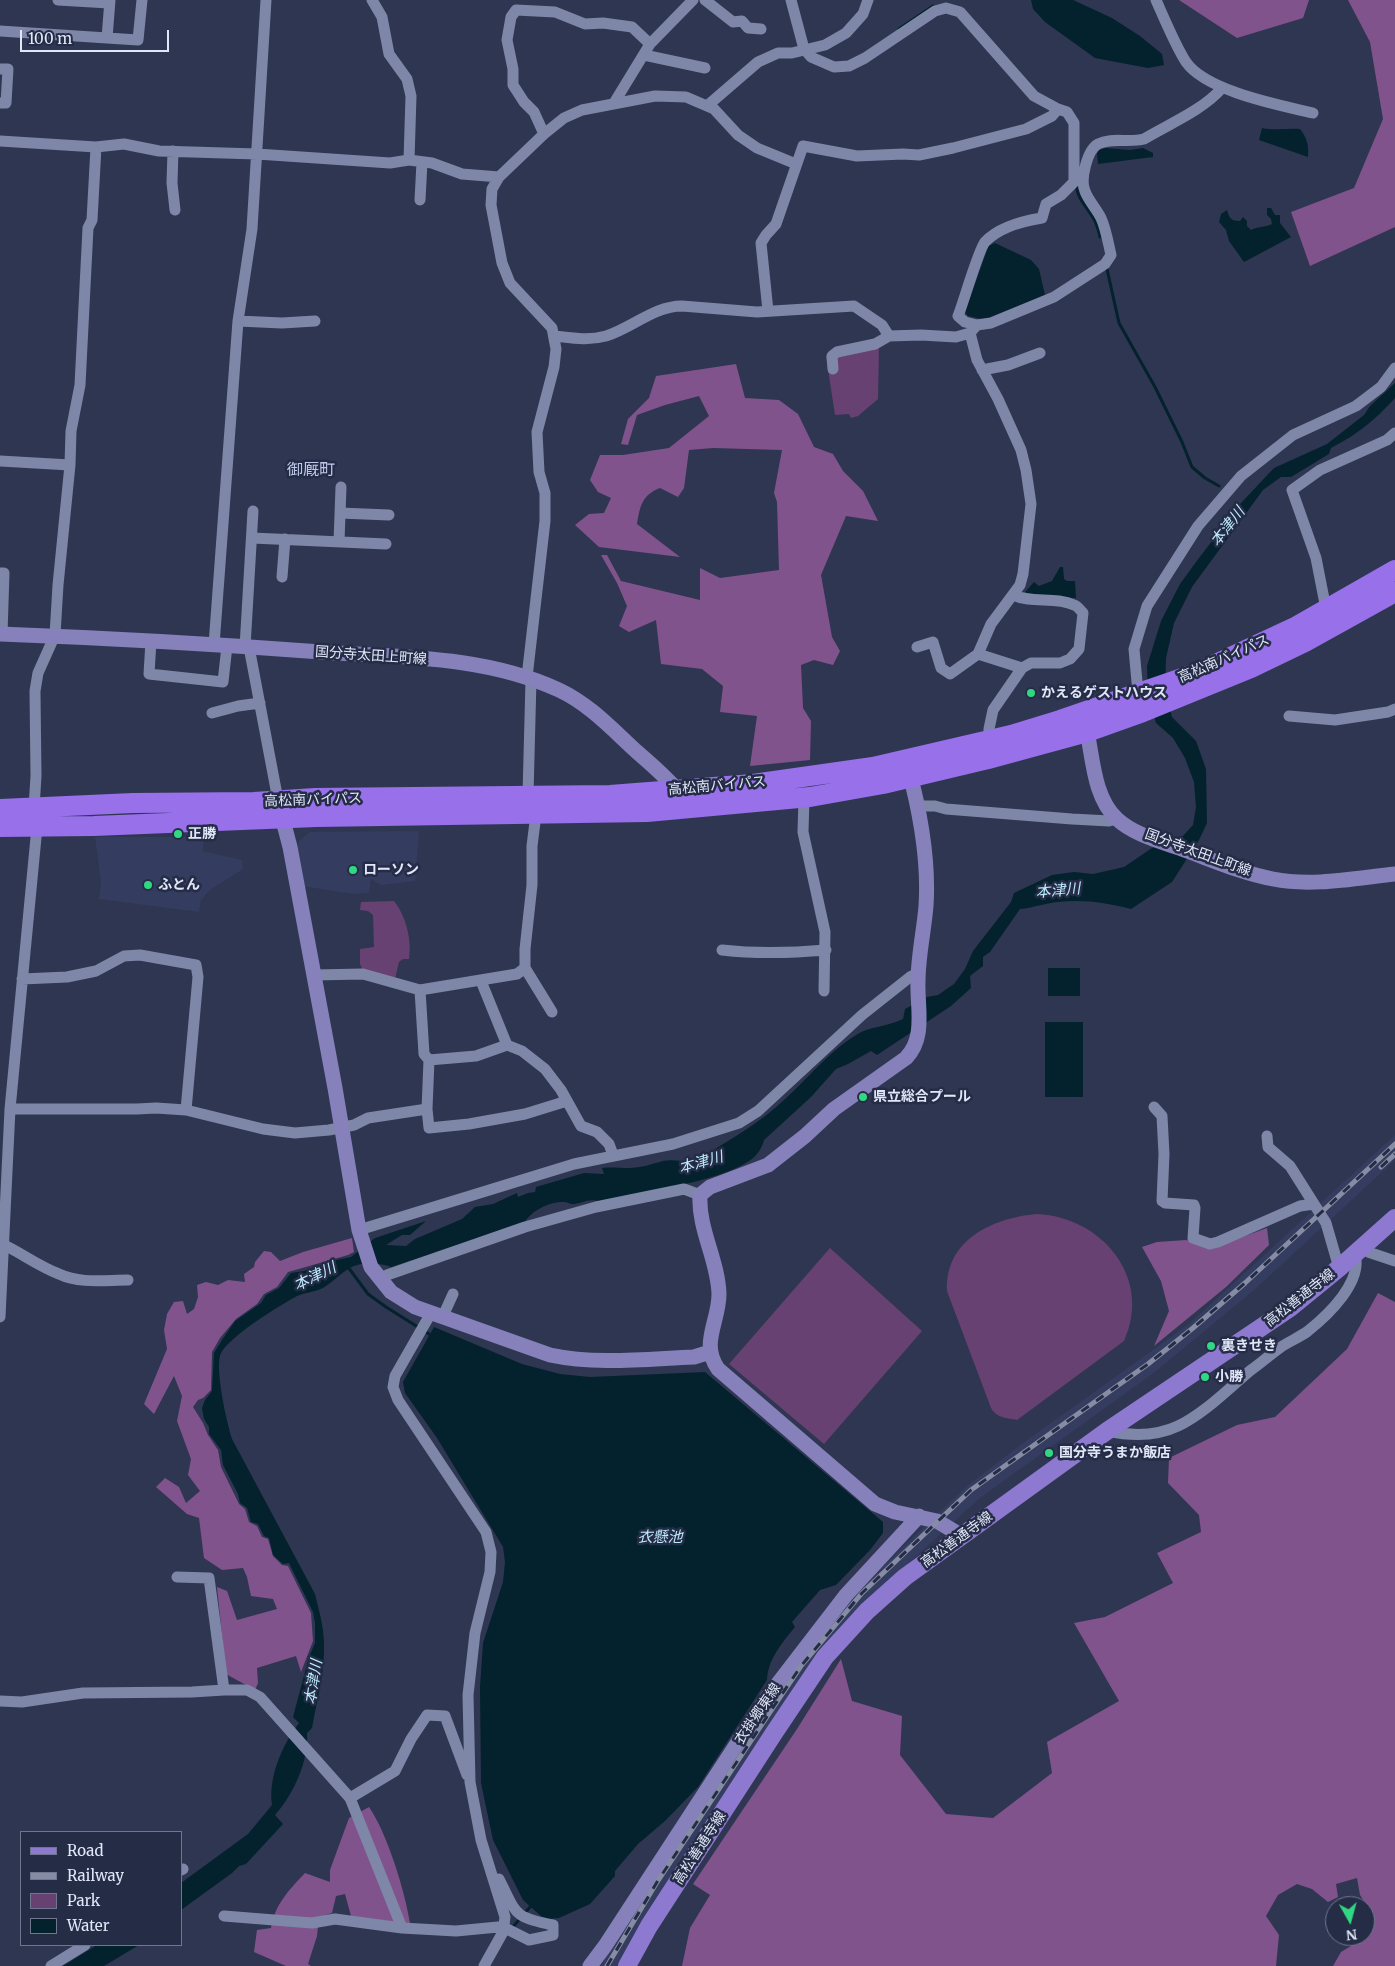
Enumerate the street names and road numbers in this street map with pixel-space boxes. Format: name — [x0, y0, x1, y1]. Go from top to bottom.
street label: 高松南バイパス — [1176, 631, 1272, 687]
street label: 国分寺太田上町線 — [315, 644, 427, 668]
street label: 高松南バイパス — [667, 773, 767, 799]
street label: 高松南バイパス — [264, 790, 362, 810]
street label: 国分寺太田上町線 — [1143, 826, 1253, 880]
street label: 高松善通寺線 — [1262, 1266, 1338, 1330]
street label: 高松善通寺線 — [918, 1509, 996, 1571]
street label: 衣掛郷東線 — [731, 1680, 785, 1748]
street label: 高松善通寺線 — [670, 1808, 730, 1888]

